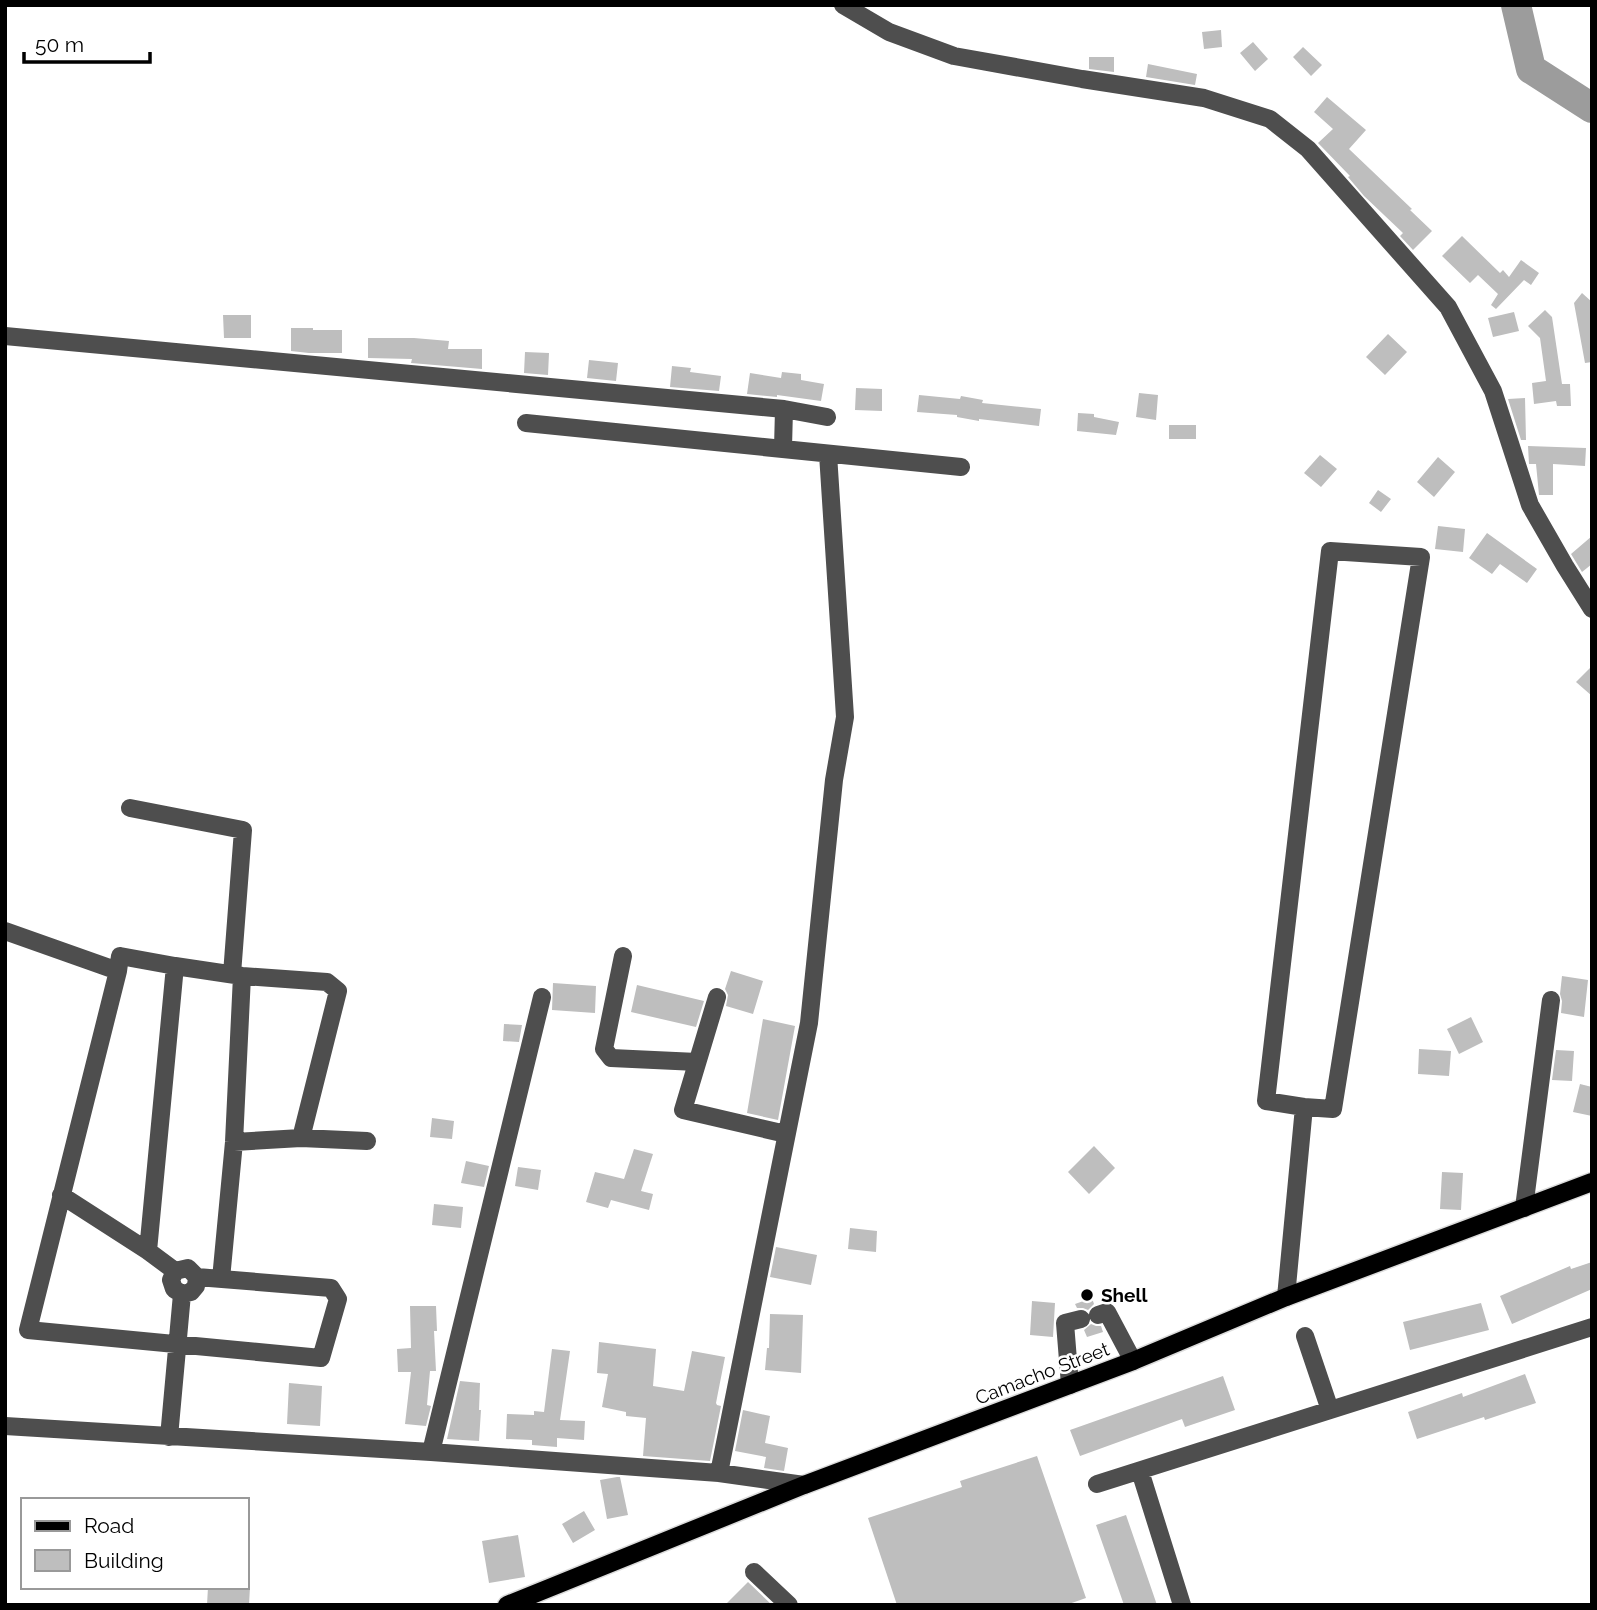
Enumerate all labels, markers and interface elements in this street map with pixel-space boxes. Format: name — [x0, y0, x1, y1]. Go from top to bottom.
scale bar — [24, 21, 150, 65]
text: 50 m — [35, 32, 84, 57]
place label: Shell — [1101, 1284, 1148, 1306]
marker: Shell — [1079, 1287, 1095, 1303]
street label: Camacho Street — [972, 1337, 1113, 1409]
legend — [21, 1498, 248, 1589]
text: Road — [84, 1513, 134, 1538]
text: Building — [84, 1548, 164, 1573]

